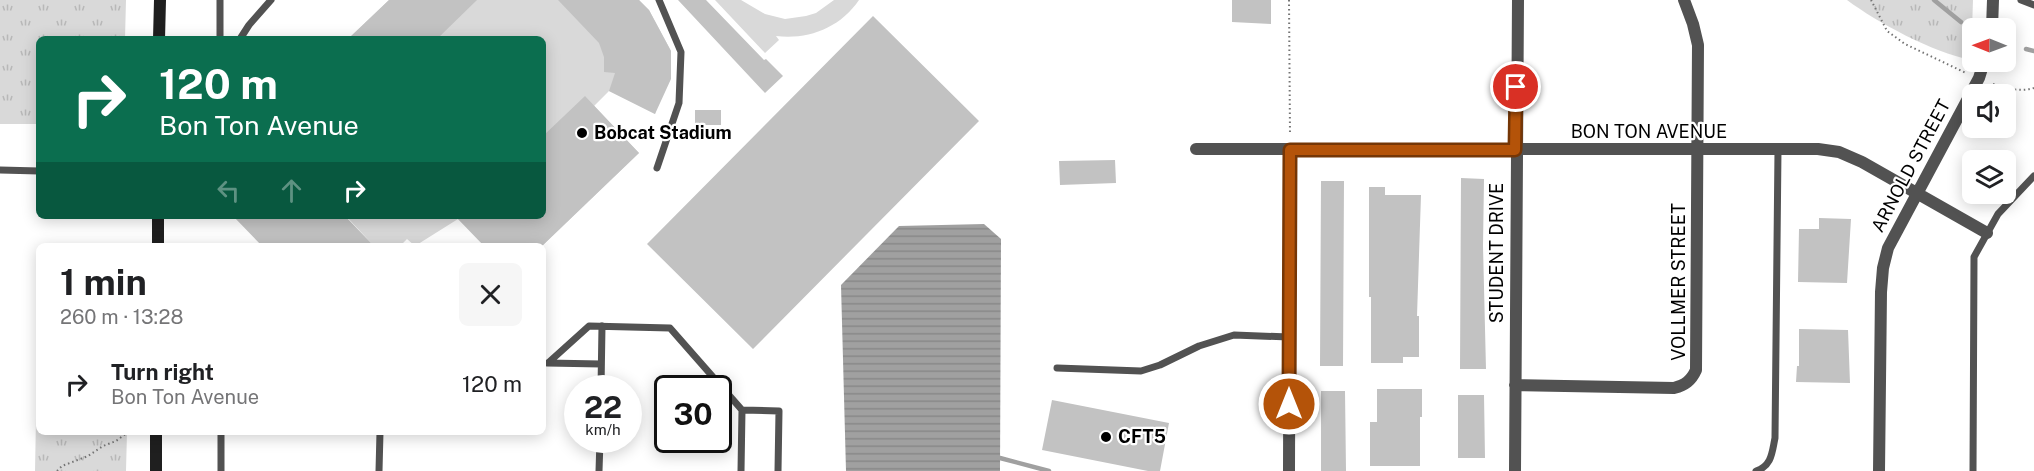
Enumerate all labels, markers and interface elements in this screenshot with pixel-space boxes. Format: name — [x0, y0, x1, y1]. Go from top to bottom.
north arrow — [1962, 18, 2016, 72]
map controls — [1962, 18, 2016, 204]
text: 120 m — [159, 59, 278, 108]
icon: right — [60, 60, 138, 138]
pin — [1490, 61, 1541, 112]
icon: arrive — [1499, 70, 1532, 103]
button: sound — [1962, 84, 2016, 138]
street label: ARNOLD STREET — [1867, 96, 1954, 236]
text: Bon Ton Avenue — [159, 109, 359, 141]
street label: BON TON AVENUE — [1571, 121, 1727, 142]
place label: Bobcat Stadium — [594, 122, 732, 143]
marker: Bobcat Stadium — [575, 126, 589, 140]
button: layers — [1962, 150, 2016, 204]
icon: left — [212, 174, 245, 207]
icon: ahead — [275, 174, 308, 207]
icon: right — [338, 174, 371, 207]
street label: STUDENT DRIVE — [1486, 183, 1507, 323]
street label: VOLLMER STREET — [1668, 203, 1689, 361]
text: 1 min — [60, 261, 147, 303]
button: close — [459, 263, 522, 326]
text: 260 m · 13:28 — [60, 305, 183, 329]
text: Turn right — [111, 359, 214, 385]
icon: right — [60, 368, 93, 401]
text: 120 m — [462, 371, 522, 397]
position arrow — [1257, 372, 1321, 436]
speed limit sign: 30 — [654, 375, 732, 453]
text: Bon Ton Avenue — [111, 385, 259, 409]
text: 22 — [584, 389, 622, 425]
text: km/h — [585, 421, 621, 438]
place label: CFT5 — [1118, 426, 1166, 447]
marker: CFT5 — [1099, 430, 1113, 444]

